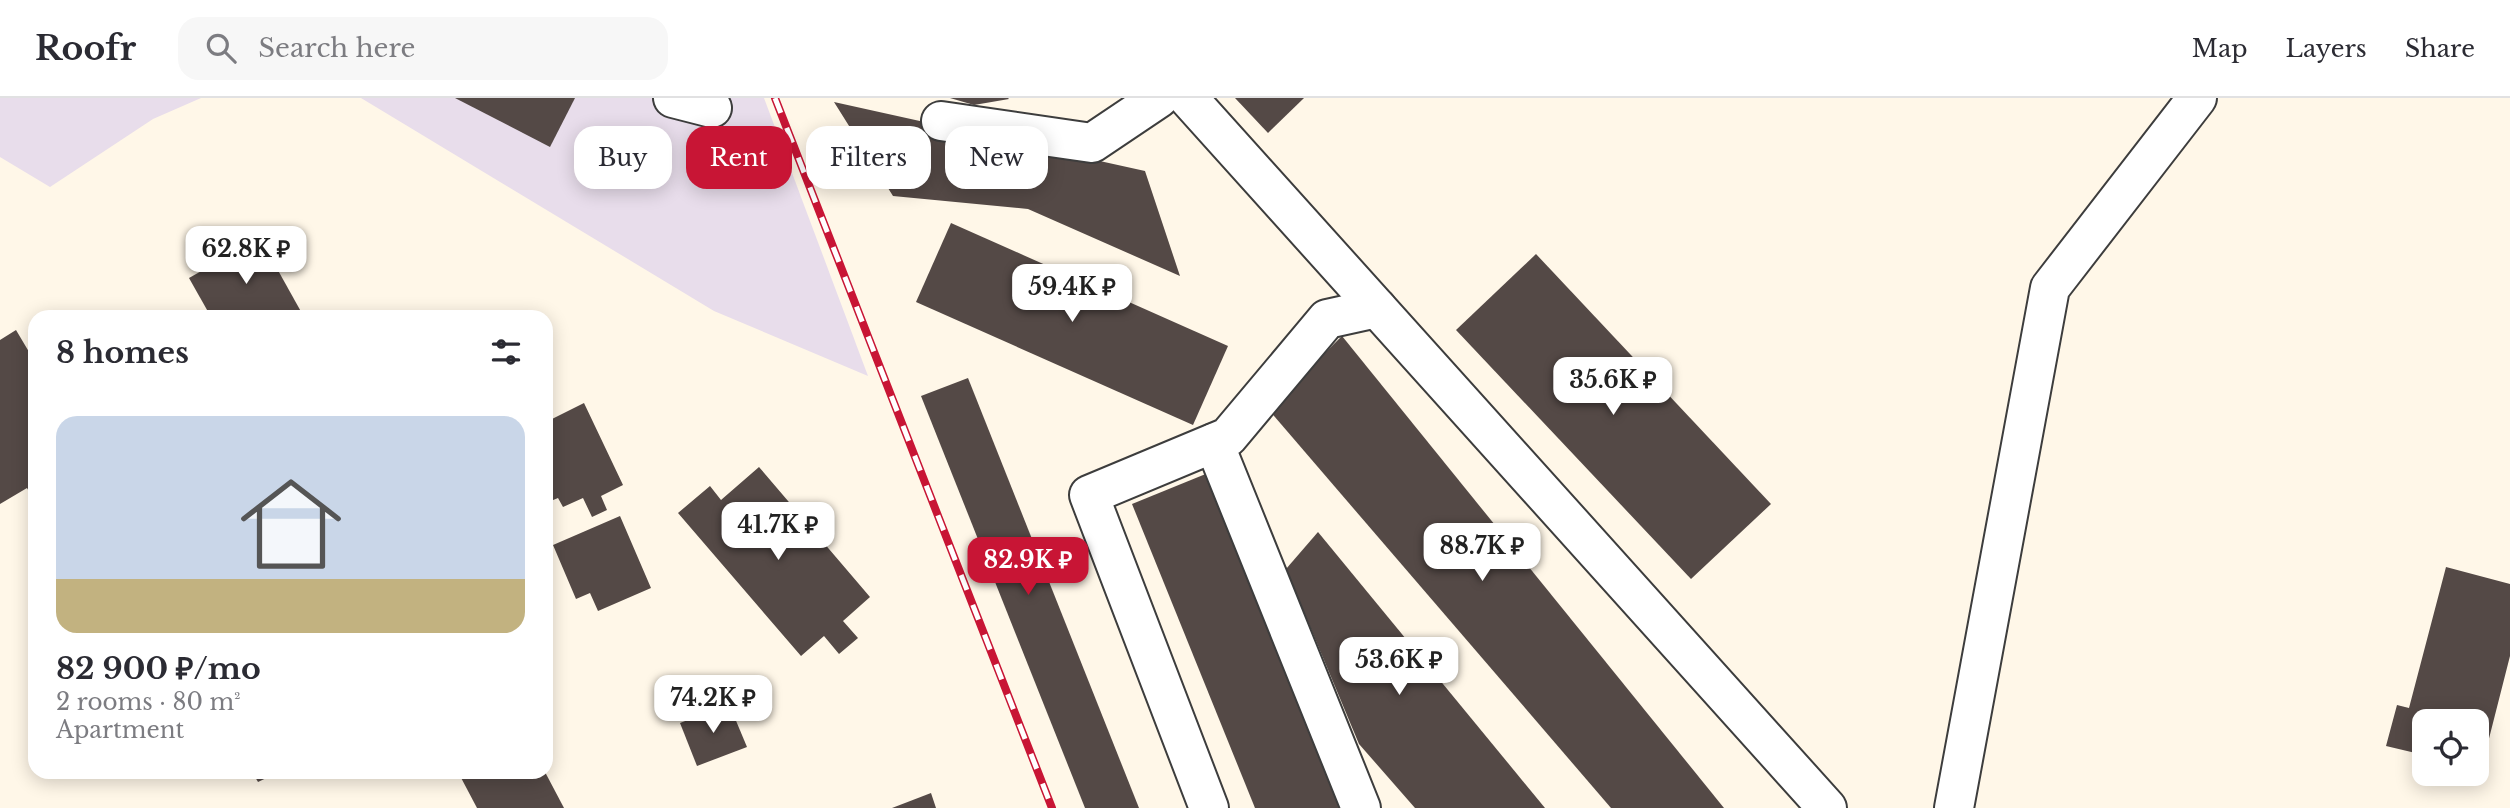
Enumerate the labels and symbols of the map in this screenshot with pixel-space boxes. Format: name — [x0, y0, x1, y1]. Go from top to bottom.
pin: 62.8K ₽ — [181, 226, 311, 286]
pin: 59.4K ₽ — [1007, 264, 1137, 324]
pin: 35.6K ₽ — [1548, 358, 1678, 417]
pin: 41.7K ₽ — [713, 503, 843, 562]
pin: 88.7K ₽ — [1417, 524, 1547, 583]
pin: 82.9K ₽ — [963, 538, 1093, 597]
pin: 53.6K ₽ — [1334, 638, 1464, 697]
pin: 74.2K ₽ — [648, 676, 778, 735]

